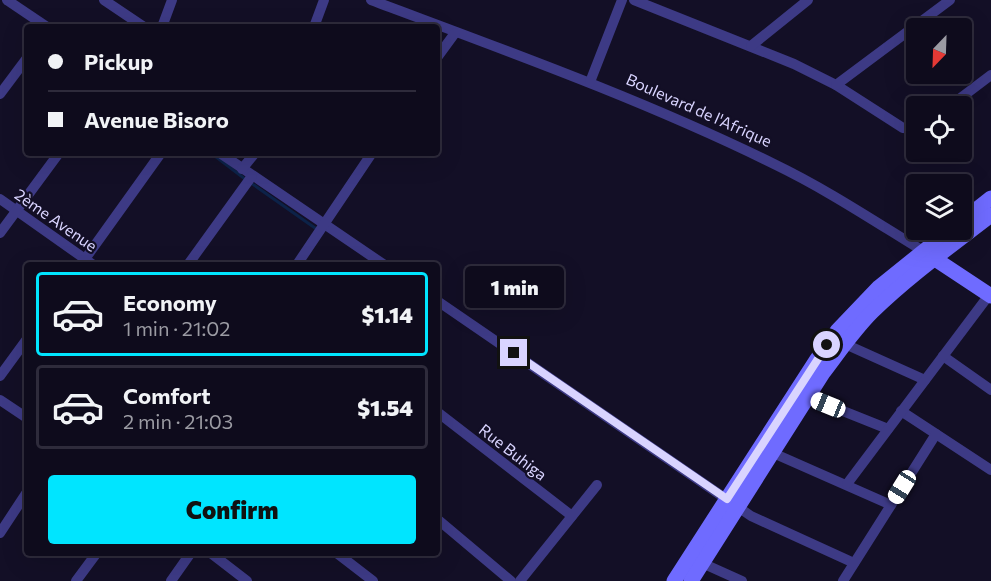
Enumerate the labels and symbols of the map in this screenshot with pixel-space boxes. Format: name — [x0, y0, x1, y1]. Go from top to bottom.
north arrow — [906, 18, 972, 84]
street label: Boulevard de l'Afrique — [623, 69, 775, 150]
street label: 2ème Avenue — [11, 184, 101, 255]
callout: 1 min — [464, 266, 564, 308]
route start — [813, 331, 840, 358]
route end — [500, 339, 527, 366]
car — [808, 390, 848, 420]
street label: Rue Buhiga — [476, 419, 551, 484]
car — [885, 467, 919, 507]

